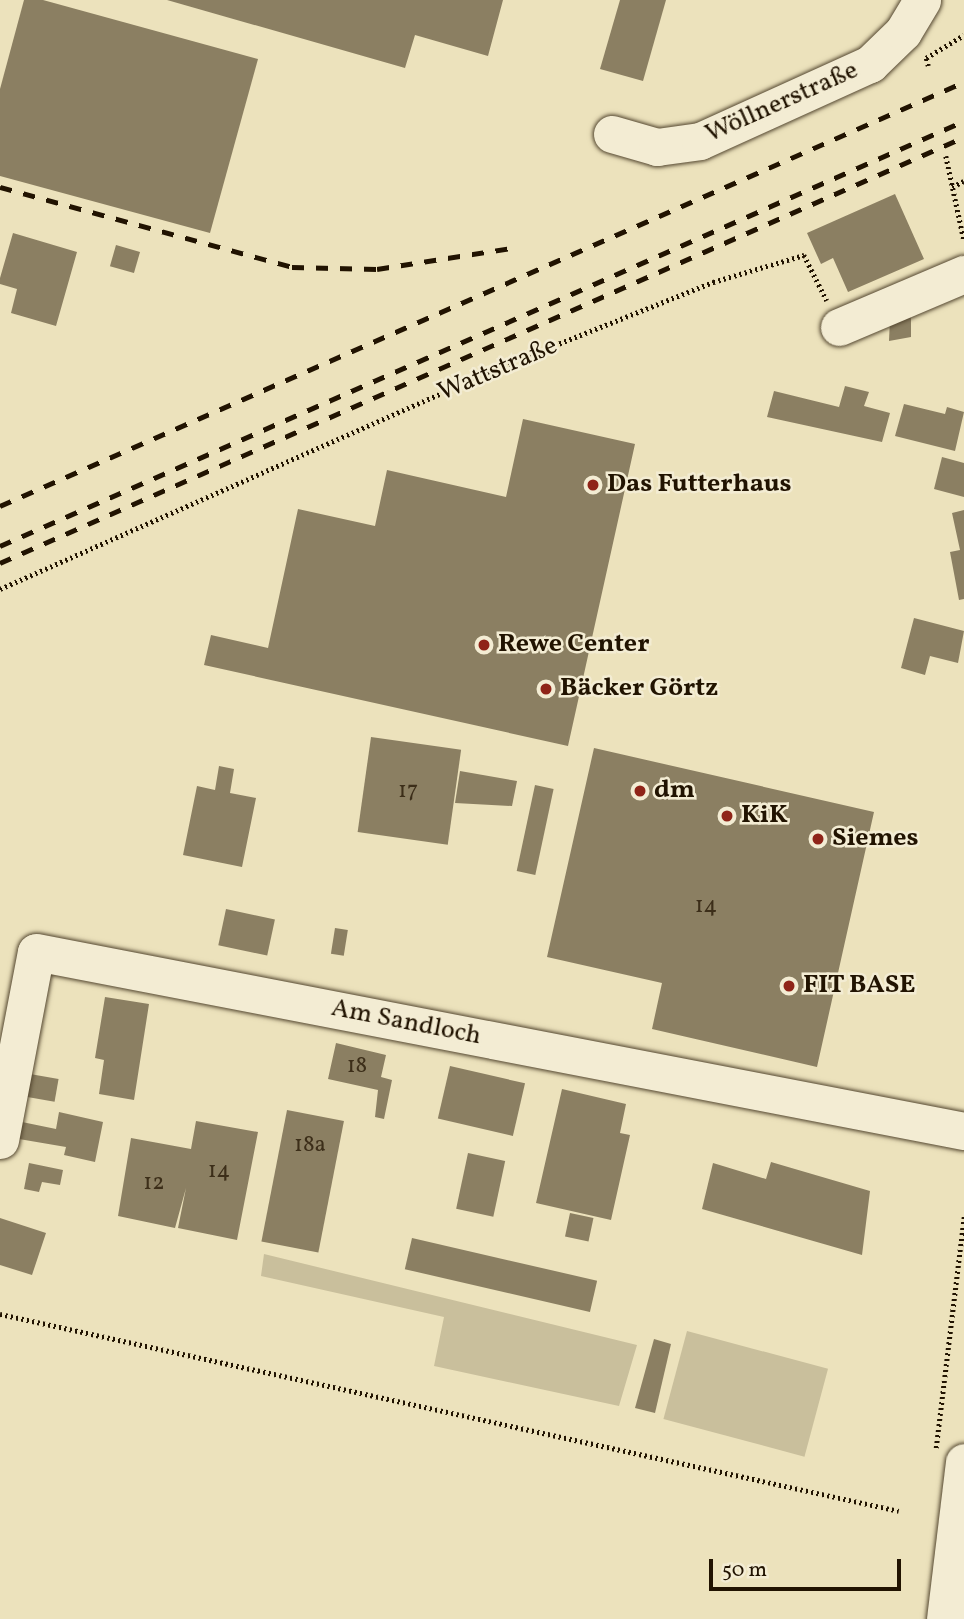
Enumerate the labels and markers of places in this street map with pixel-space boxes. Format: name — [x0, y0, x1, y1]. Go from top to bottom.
place label: Das Futterhaus — [607, 469, 792, 501]
marker: Das Futterhaus — [585, 477, 601, 493]
place label: Rewe Center — [498, 629, 649, 661]
marker: Rewe Center — [476, 637, 492, 653]
place label: Bäcker Görtz — [560, 673, 718, 705]
marker: Bäcker Görtz — [538, 681, 554, 697]
place label: dm — [654, 775, 695, 807]
marker: dm — [632, 783, 648, 799]
place label: KiK — [741, 800, 788, 832]
marker: KiK — [719, 808, 735, 824]
place label: Siemes — [832, 823, 919, 855]
marker: Siemes — [810, 831, 826, 847]
place label: FIT BASE — [803, 970, 916, 1002]
marker: FIT BASE — [781, 978, 797, 994]

